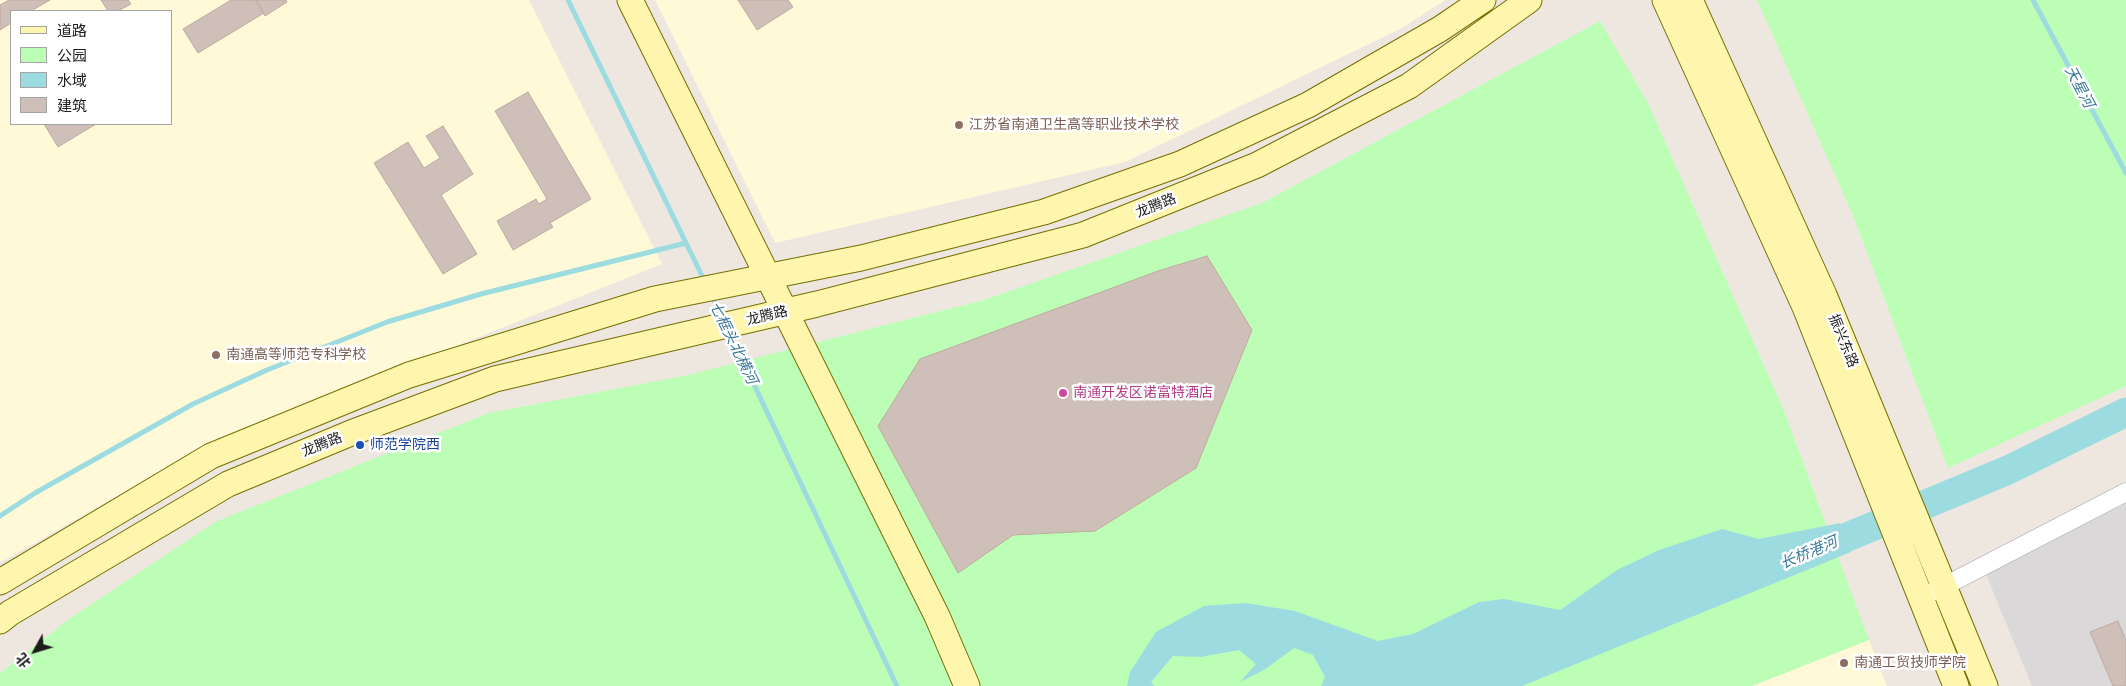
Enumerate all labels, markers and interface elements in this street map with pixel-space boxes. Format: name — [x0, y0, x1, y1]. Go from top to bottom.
legend — [10, 10, 172, 125]
text: 道路 — [57, 21, 87, 40]
text: 公园 — [57, 46, 87, 65]
water label: 天星河 — [2060, 63, 2098, 111]
text: 水域 — [57, 71, 87, 90]
text: 建筑 — [57, 96, 87, 115]
place label: 江苏省南通卫生高等职业技术学校 — [969, 117, 1179, 133]
marker: 江苏省南通卫生高等职业技术学校 — [953, 119, 965, 131]
street label: 龙腾路 — [1133, 190, 1179, 222]
water label: 七框头北横河 — [705, 299, 761, 387]
street label: 龙腾路 — [745, 303, 789, 329]
street label: 振兴东路 — [1825, 312, 1861, 370]
place label: 南通高等师范专科学校 — [226, 347, 366, 363]
marker: 南通高等师范专科学校 — [210, 349, 222, 361]
place label: 南通开发区诺富特酒店 — [1073, 385, 1213, 401]
marker: 南通开发区诺富特酒店 — [1057, 387, 1069, 399]
street label: 龙腾路 — [299, 429, 345, 461]
place label: 师范学院西 — [370, 437, 440, 453]
marker: 师范学院西 — [354, 439, 366, 451]
water label: 长桥港河 — [1778, 533, 1840, 573]
north arrow — [10, 626, 60, 676]
text: 北 — [12, 649, 35, 672]
place label: 南通工贸技师学院 — [1854, 655, 1966, 671]
marker: 南通工贸技师学院 — [1838, 657, 1850, 669]

